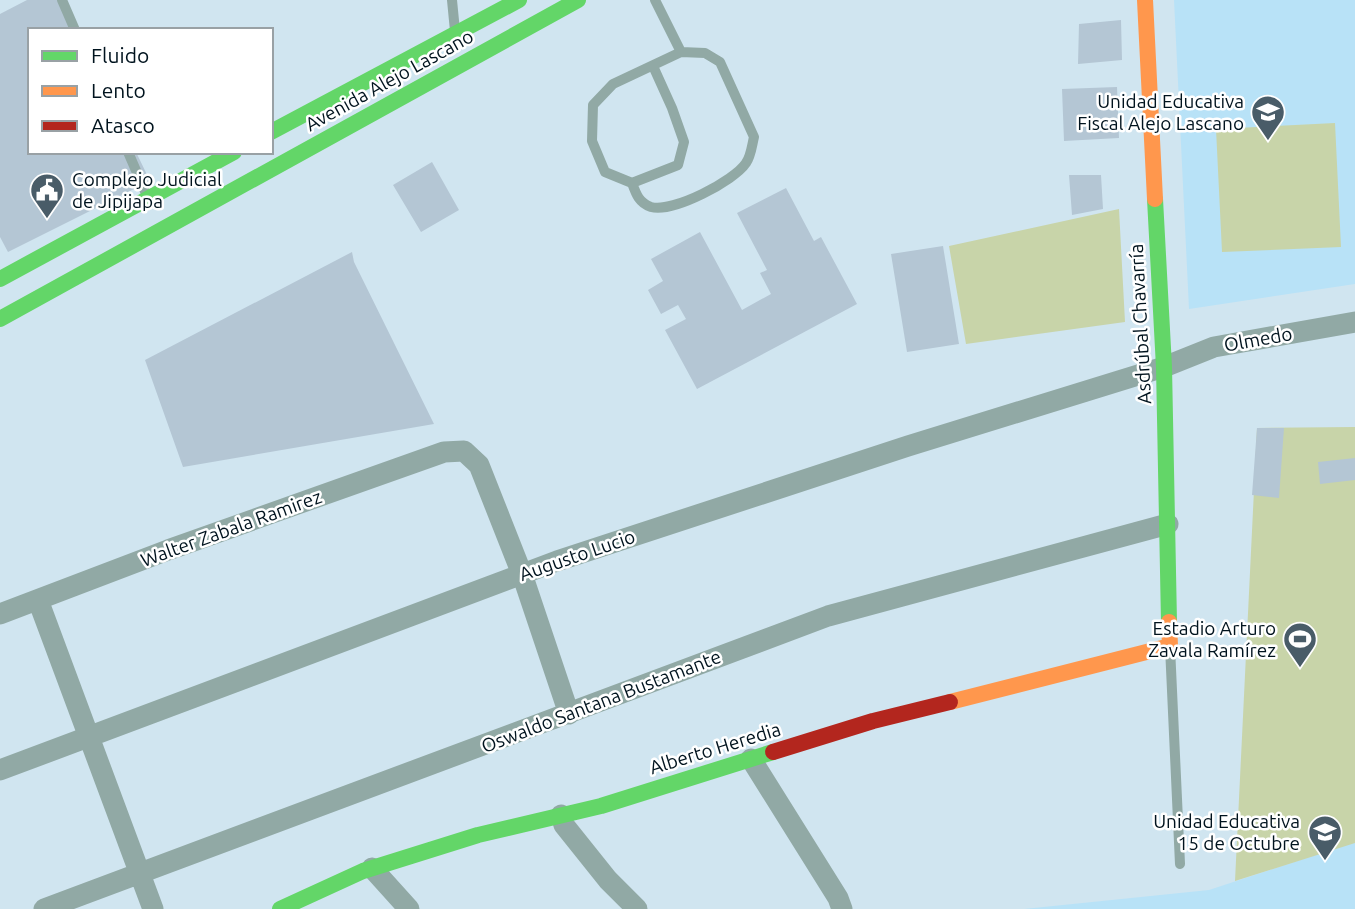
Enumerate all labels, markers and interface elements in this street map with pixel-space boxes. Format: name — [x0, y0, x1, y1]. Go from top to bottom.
street label: Avenida Alejo Lascano — [301, 25, 477, 135]
legend — [28, 28, 273, 154]
text: Fluido — [91, 43, 149, 67]
text: Lento — [91, 78, 146, 102]
place label: Unidad Educativa Fiscal Alejo Lascano — [1077, 90, 1244, 134]
school or university icon: Unidad Educativa Fiscal Alejo Lascano — [1249, 93, 1287, 142]
text: Atasco — [91, 113, 155, 137]
place label: Complejo Judicial de Jipijapa — [72, 168, 222, 212]
public building icon: Complejo Judicial de Jipijapa — [28, 171, 66, 220]
street label: Asdrúbal Chavarría — [1125, 243, 1155, 405]
street label: Olmedo — [1222, 322, 1294, 356]
street label: Walter Zabala Ramirez — [138, 485, 325, 571]
street label: Augusto Lucio — [516, 525, 638, 585]
place label: Estadio Arturo Zavala Ramírez — [1148, 617, 1276, 661]
sports icon: Estadio Arturo Zavala Ramírez — [1281, 620, 1319, 669]
street label: Oswaldo Santana Bustamante — [478, 645, 724, 757]
street label: Alberto Heredia — [647, 718, 783, 778]
place label: Unidad Educativa 15 de Octubre — [1153, 810, 1300, 854]
school or university icon: Unidad Educativa 15 de Octubre — [1306, 813, 1344, 862]

